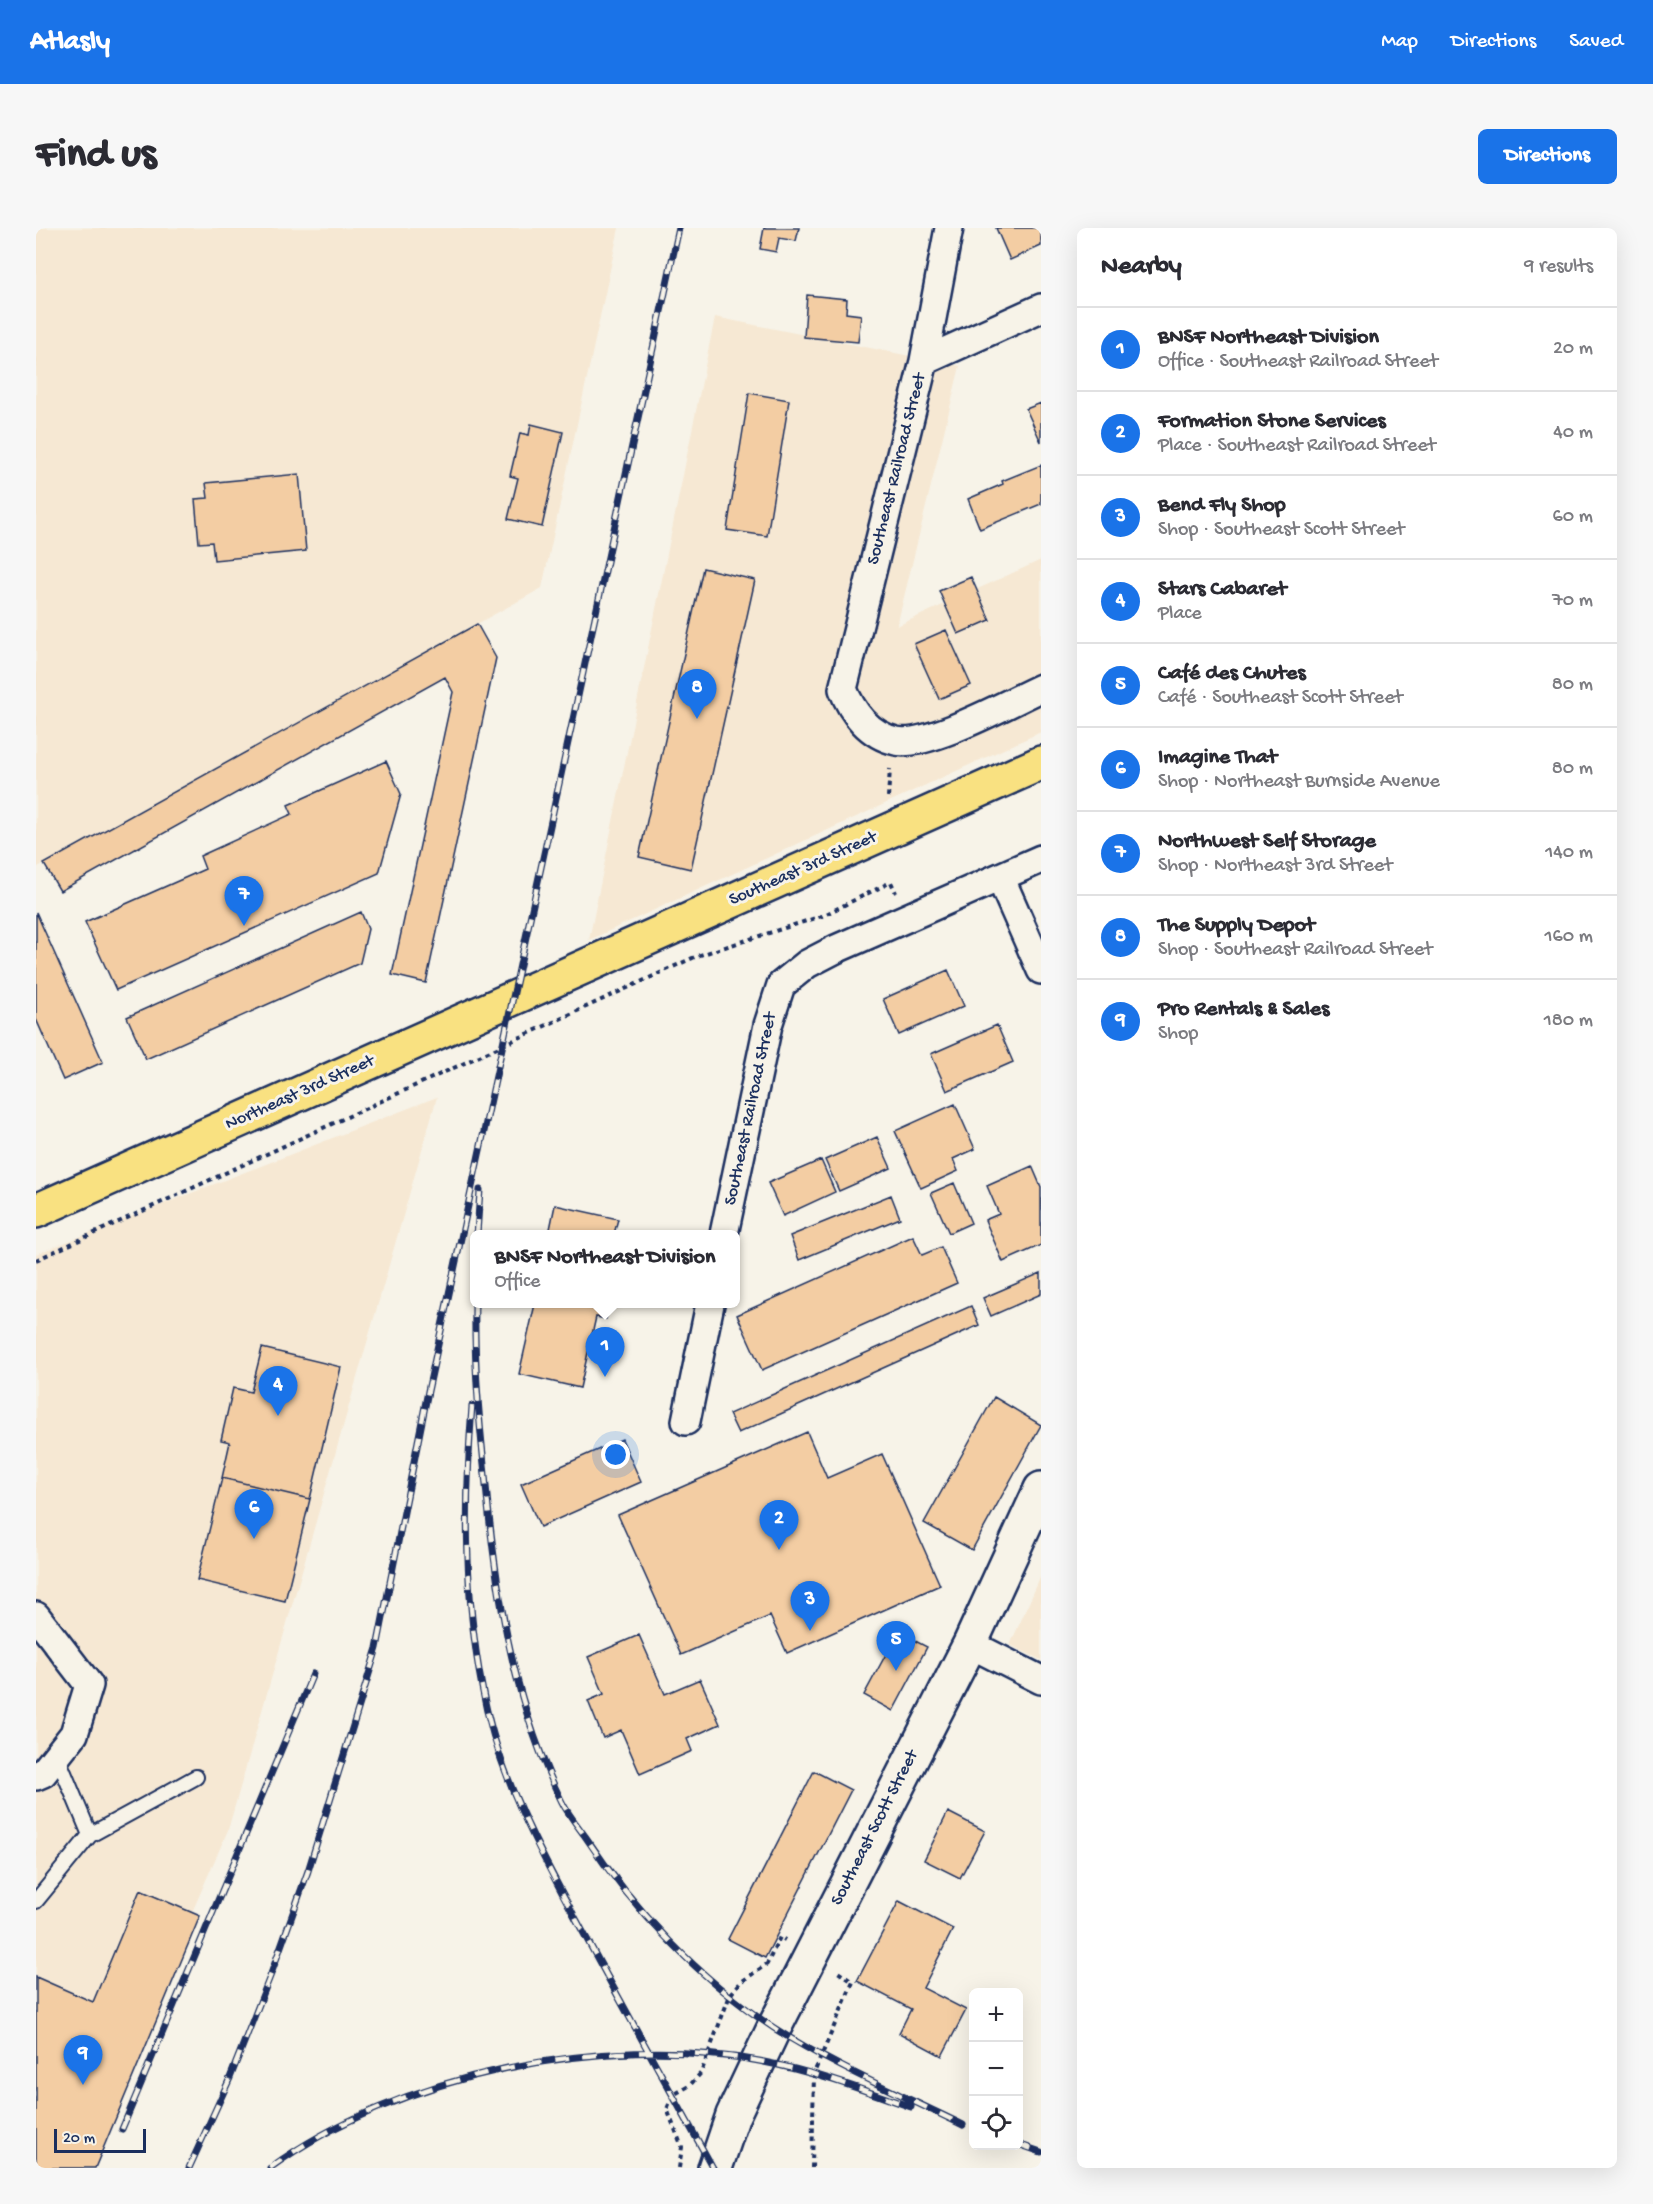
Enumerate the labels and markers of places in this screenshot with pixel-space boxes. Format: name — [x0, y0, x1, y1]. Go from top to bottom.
pin: 8 — [678, 670, 716, 719]
pin: 7 — [224, 876, 264, 926]
pin: 1 — [586, 1328, 624, 1377]
pin: 4 — [258, 1366, 298, 1416]
pin: 6 — [234, 1490, 274, 1539]
pin: 2 — [760, 1500, 798, 1550]
pin: 3 — [790, 1582, 830, 1631]
pin: 5 — [876, 1622, 916, 1671]
pin: 9 — [64, 2036, 102, 2085]

